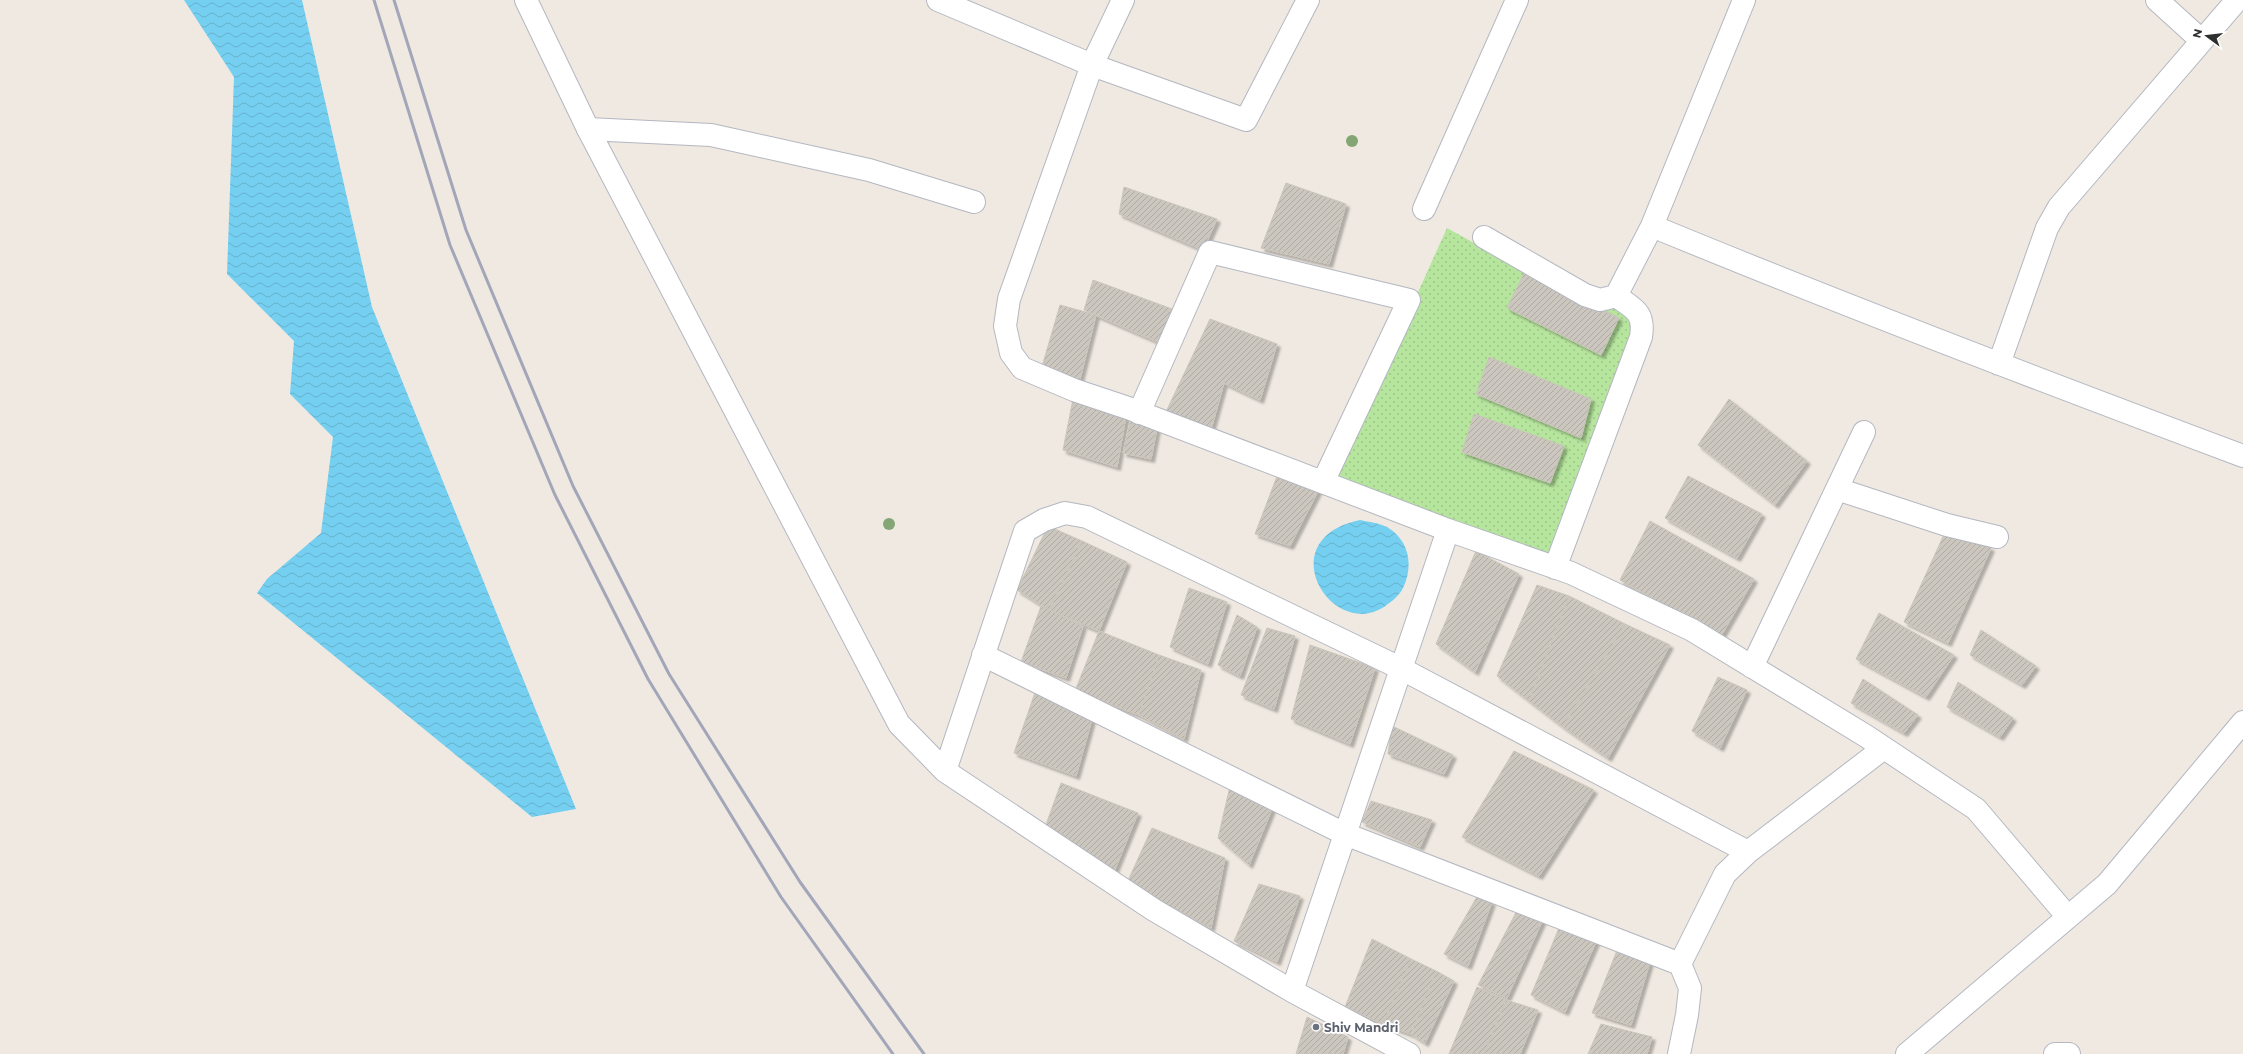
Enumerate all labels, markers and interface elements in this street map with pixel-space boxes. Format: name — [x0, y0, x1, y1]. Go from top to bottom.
north arrow — [2187, 16, 2227, 56]
text: N — [2189, 27, 2205, 40]
place label: Shiv Mandri — [1324, 1020, 1398, 1035]
marker: Shiv Mandri — [1311, 1022, 1321, 1032]

